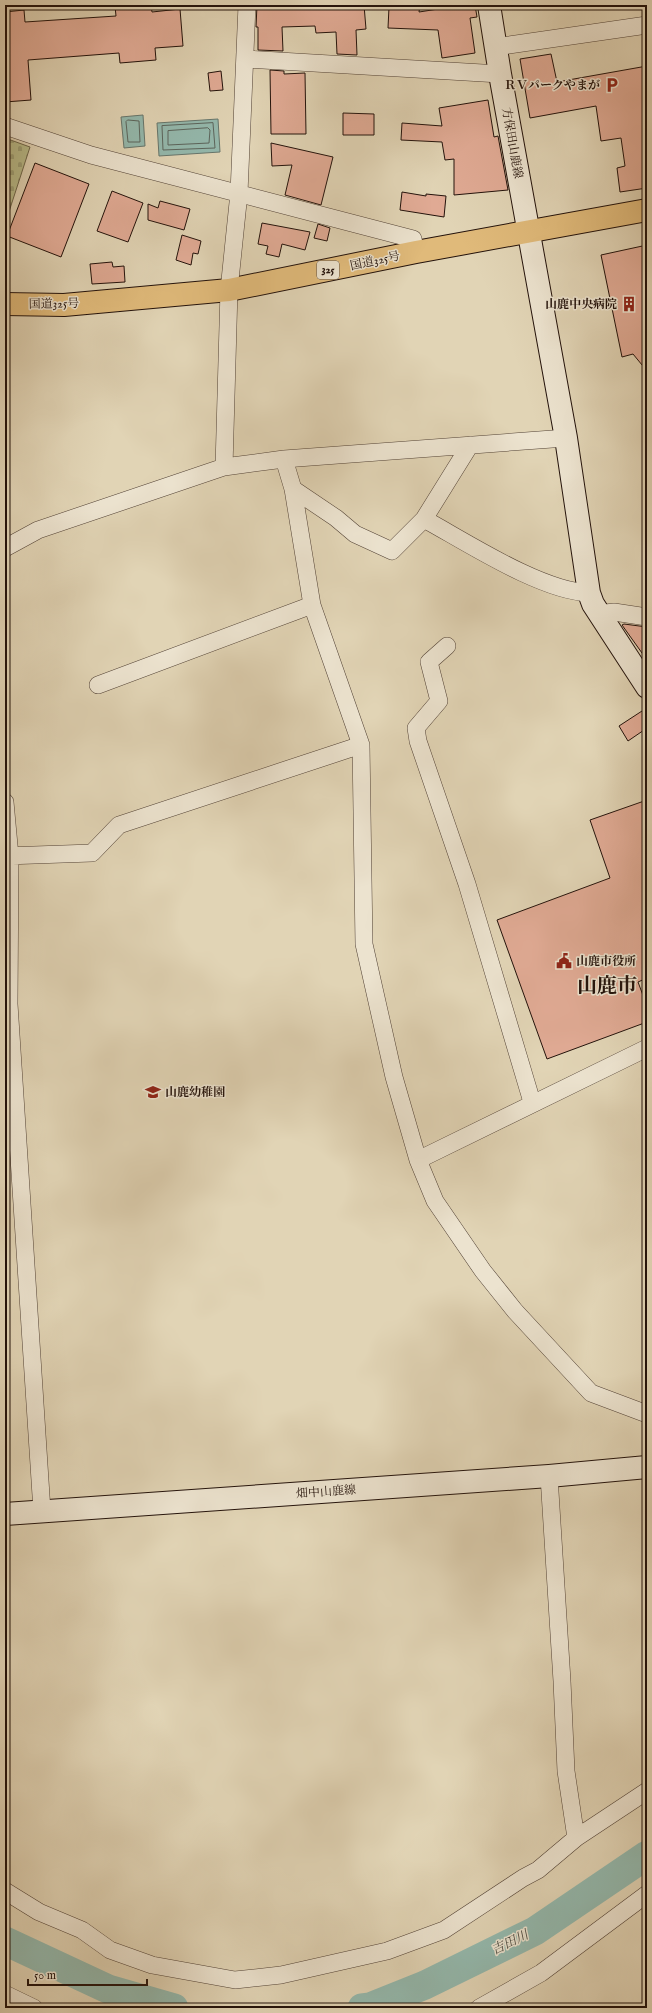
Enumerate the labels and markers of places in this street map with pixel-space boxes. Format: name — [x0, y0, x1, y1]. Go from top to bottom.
parking icon: ＲＶパークやまが — [603, 76, 621, 94]
place label: ＲＶパークやまが — [504, 78, 600, 93]
building icon: 山鹿中央病院 — [620, 295, 638, 313]
place label: 山鹿中央病院 — [545, 297, 617, 312]
public building icon: 山鹿市役所 — [555, 952, 573, 970]
place label: 山鹿市役所 — [576, 954, 636, 969]
school or university icon: 山鹿幼稚園 — [144, 1083, 162, 1101]
place label: 山鹿幼稚園 — [165, 1085, 225, 1100]

